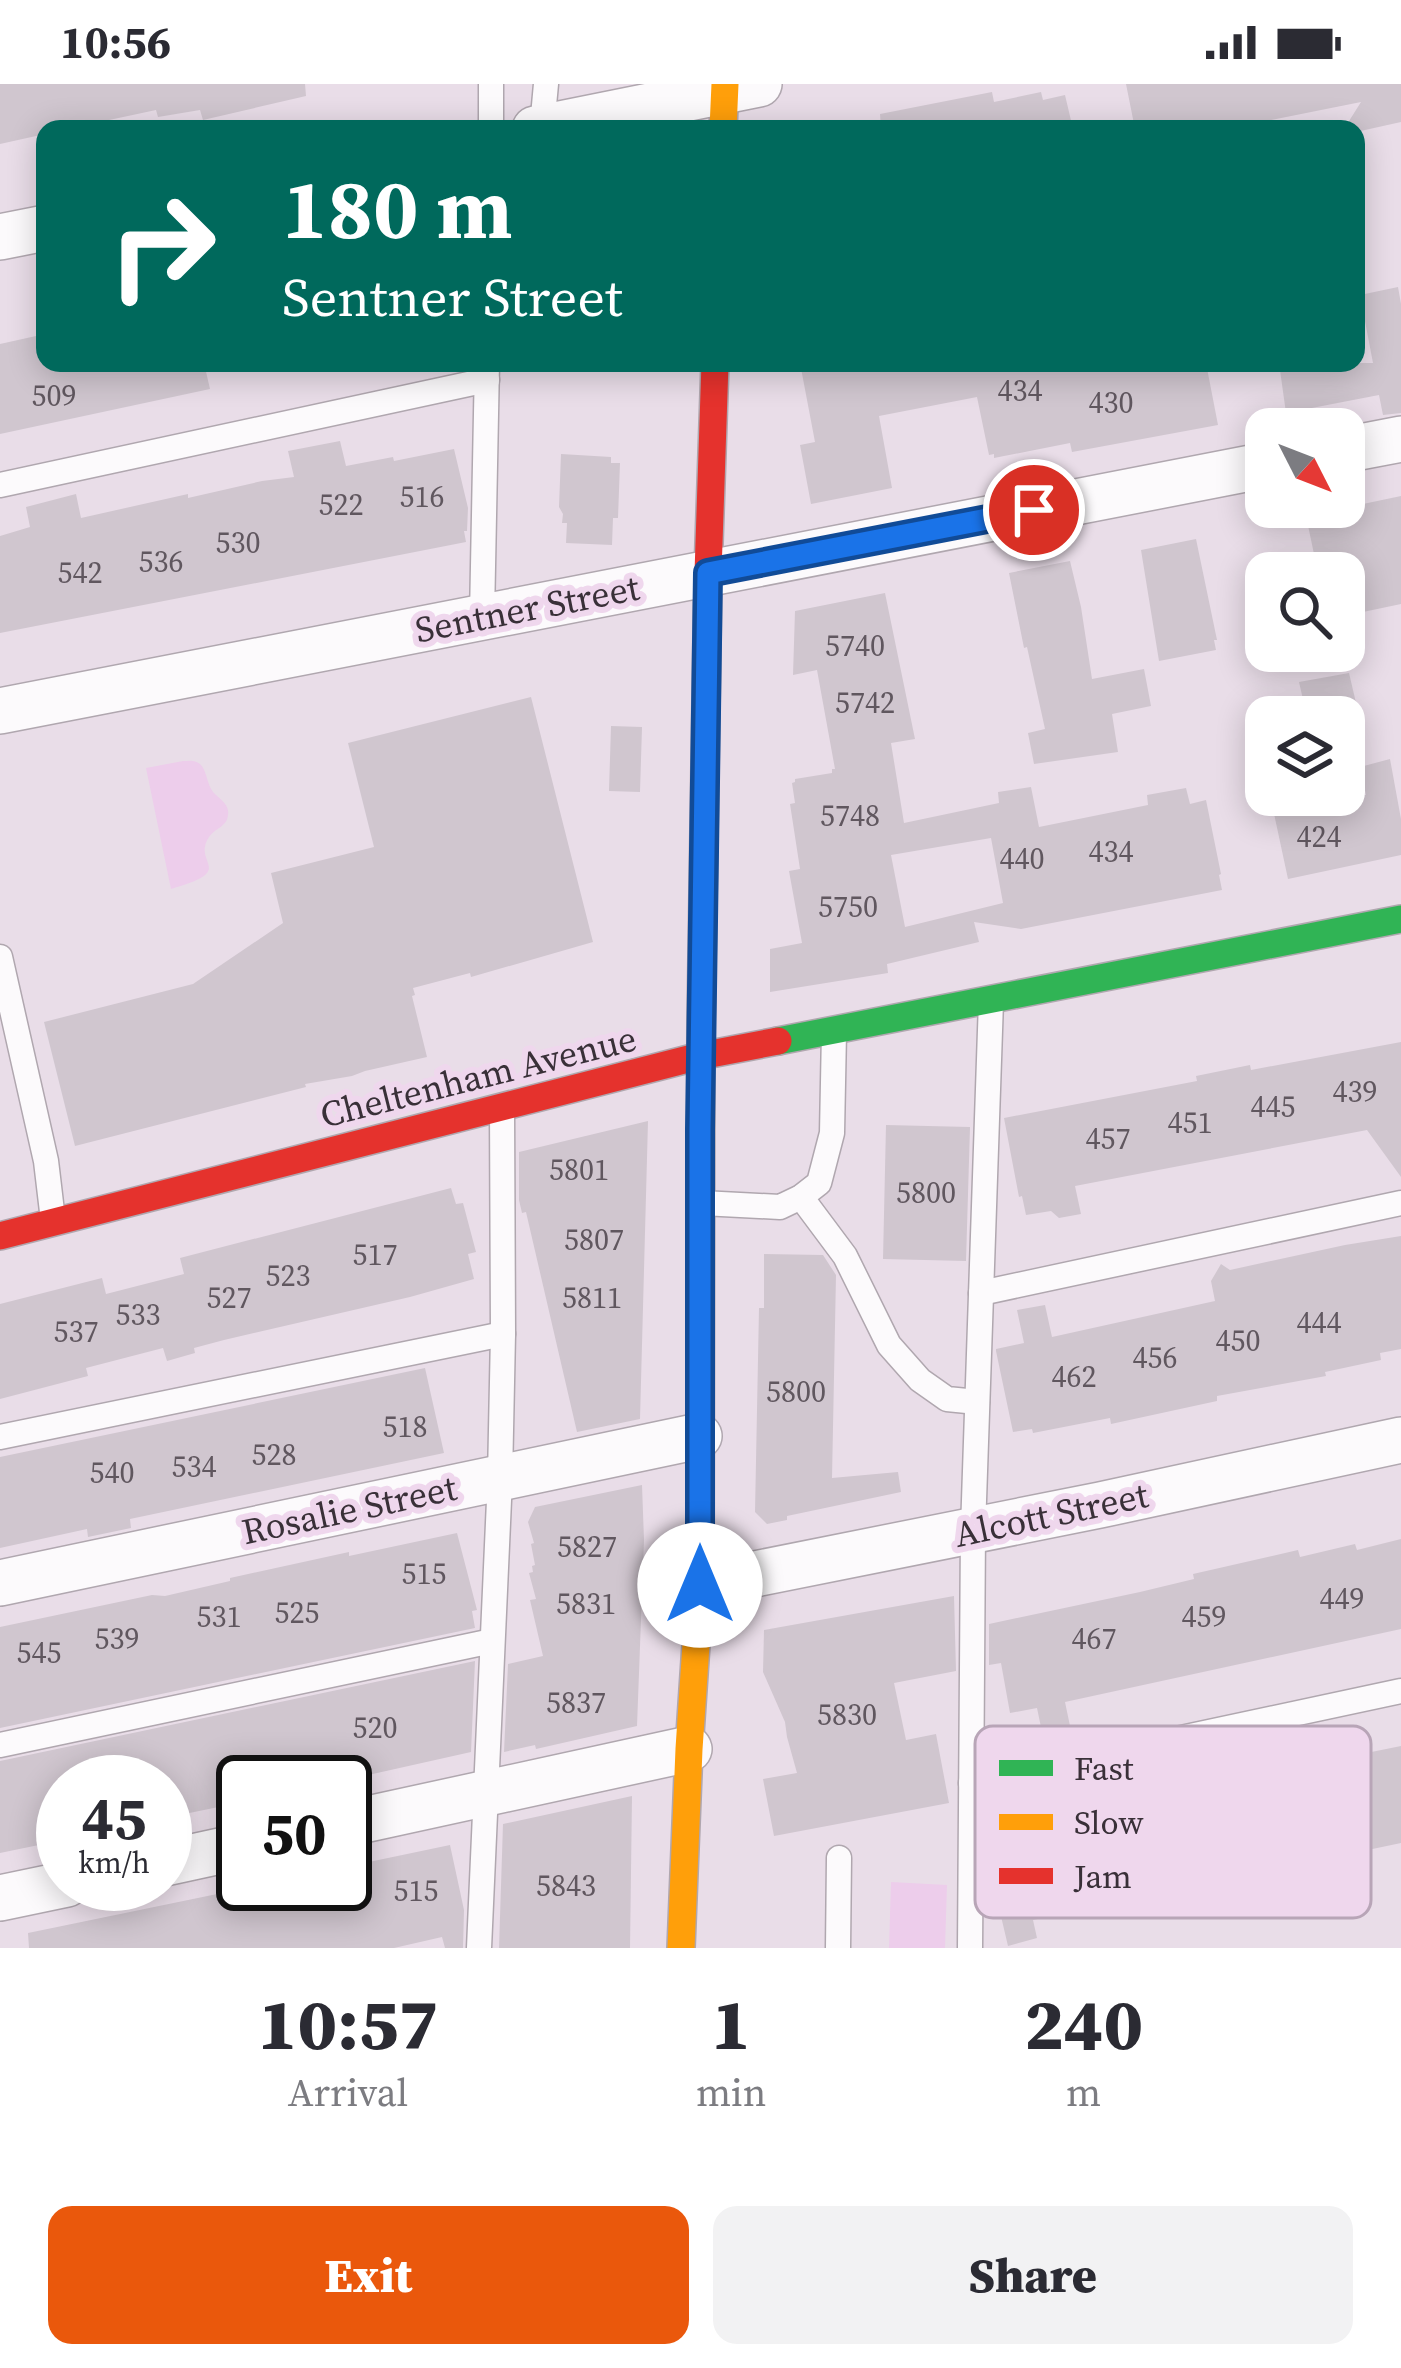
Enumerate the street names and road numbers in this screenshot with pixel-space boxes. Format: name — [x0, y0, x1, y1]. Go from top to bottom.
street label: Sentner Street — [411, 563, 643, 654]
street label: Cheltenham Avenue — [315, 1014, 641, 1139]
street label: Rosalie Street — [237, 1463, 461, 1556]
street label: Alcott Street — [950, 1470, 1153, 1559]

